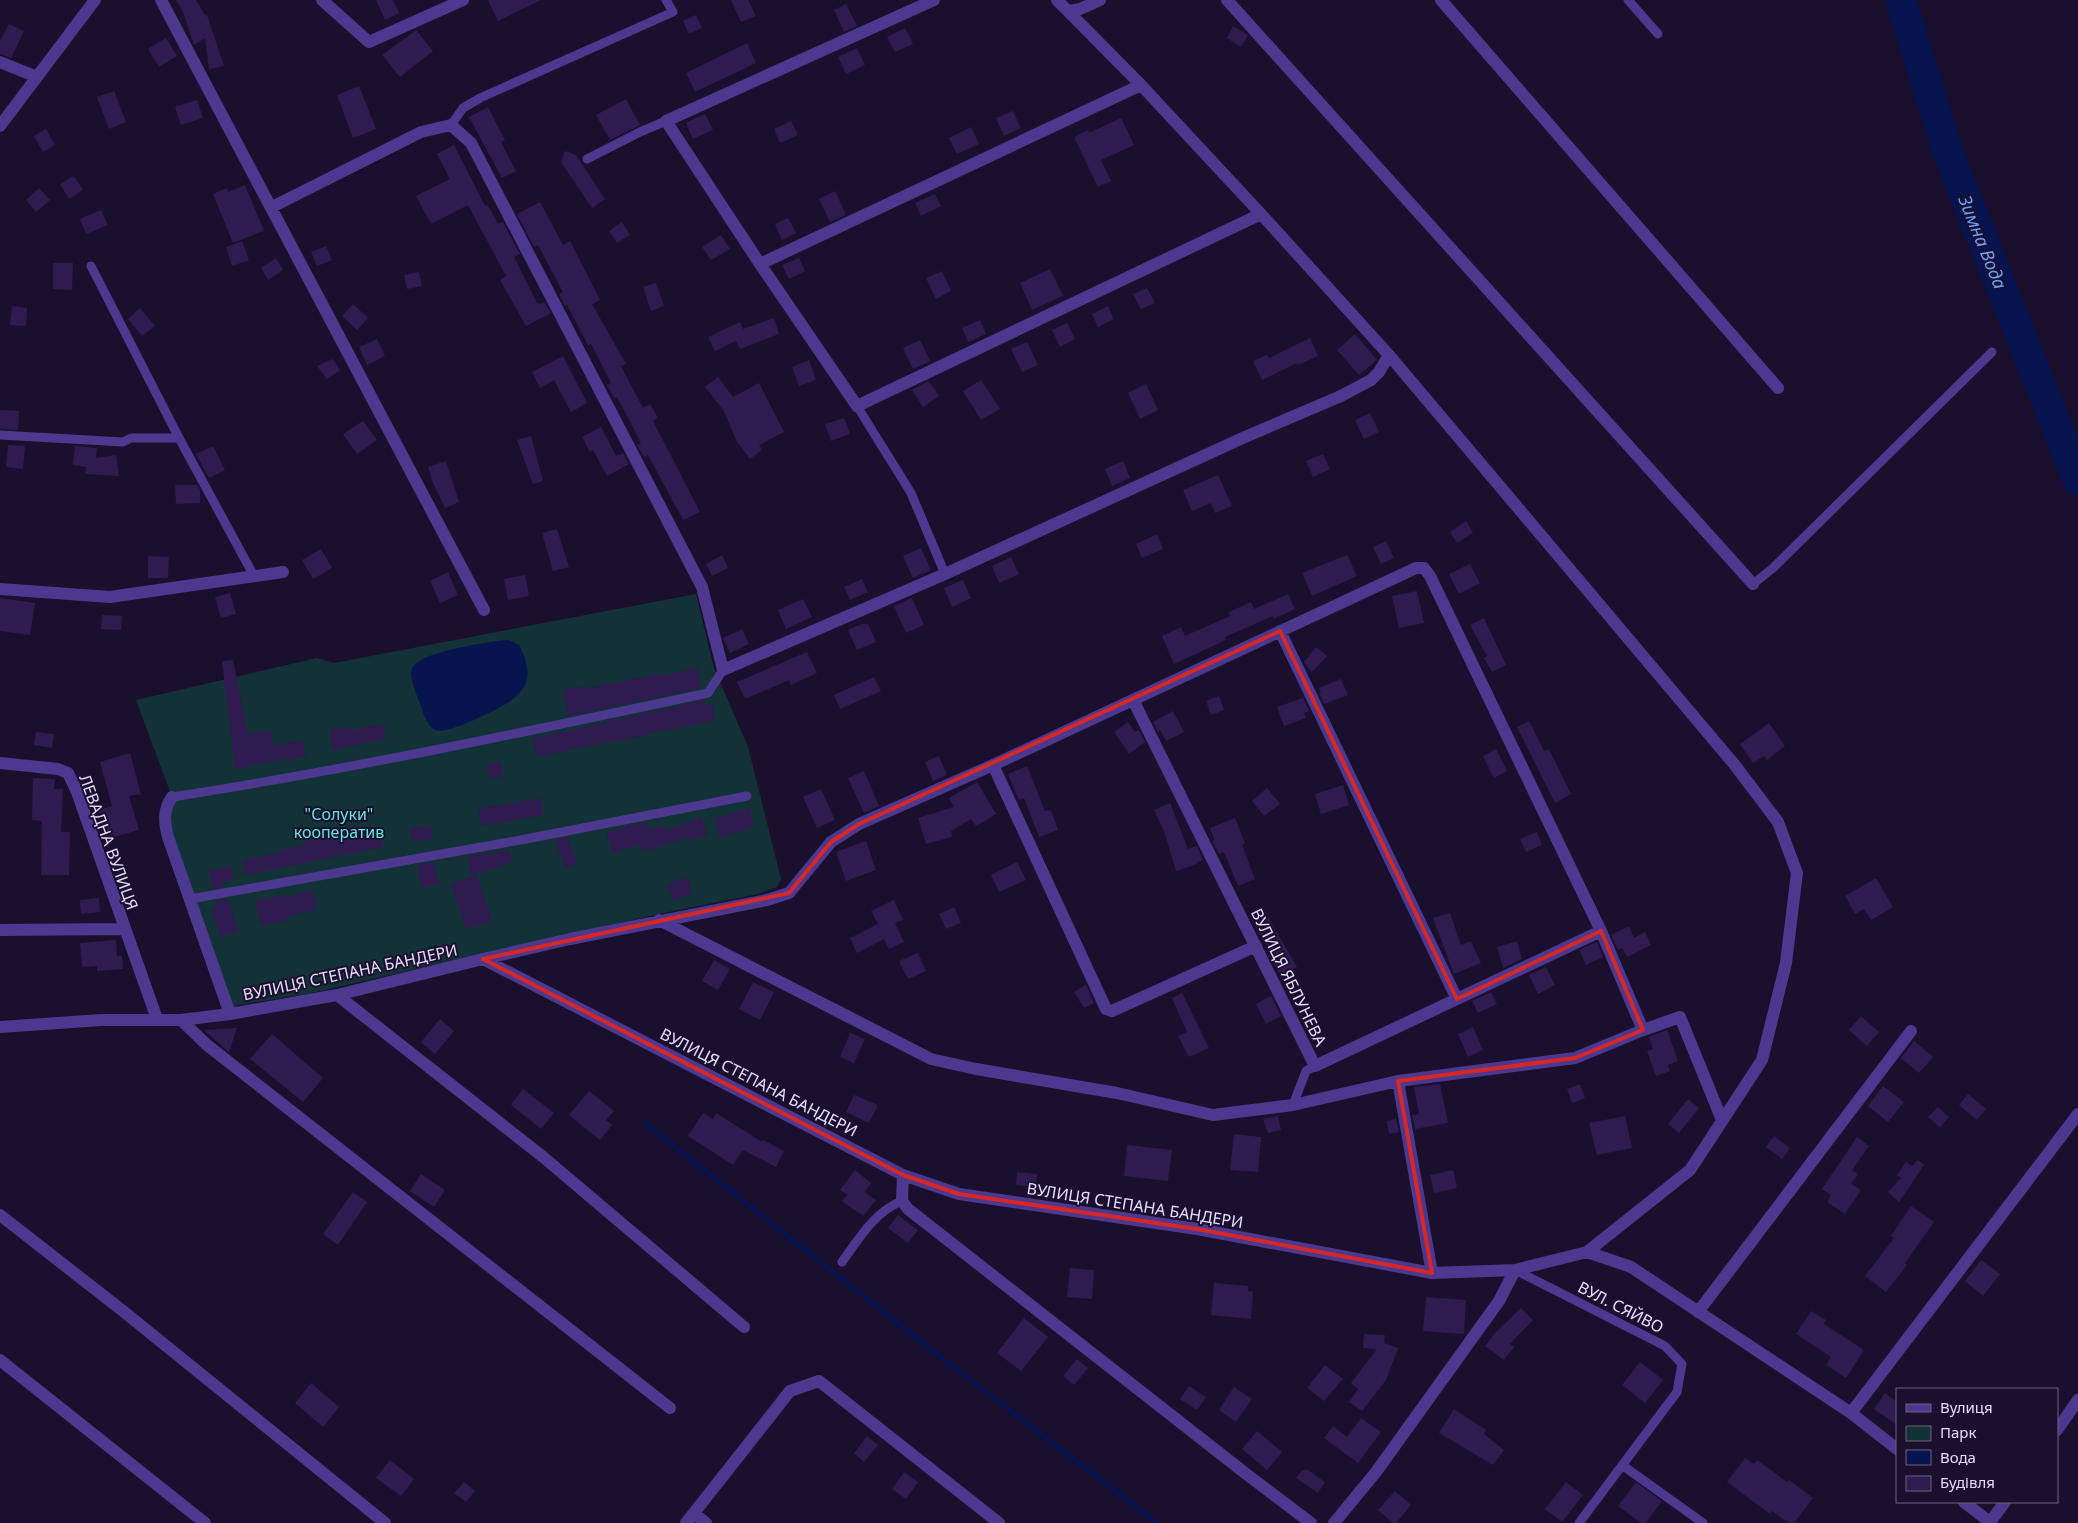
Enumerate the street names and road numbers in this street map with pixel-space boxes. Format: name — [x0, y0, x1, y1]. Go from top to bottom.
street label: ЛЕВАДНА ВУЛИЦЯ — [74, 771, 144, 913]
street label: ВУЛИЦЯ ЯБЛУНЕВА — [1246, 904, 1332, 1050]
street label: ВУЛИЦЯ СТЕПАНА БАНДЕРИ — [241, 938, 459, 1006]
street label: ВУЛИЦЯ СТЕПАНА БАНДЕРИ — [657, 1023, 861, 1141]
street label: ВУЛИЦЯ СТЕПАНА БАНДЕРИ — [1025, 1177, 1245, 1233]
street label: ВУЛ. СЯЙВО — [1574, 1276, 1668, 1338]

